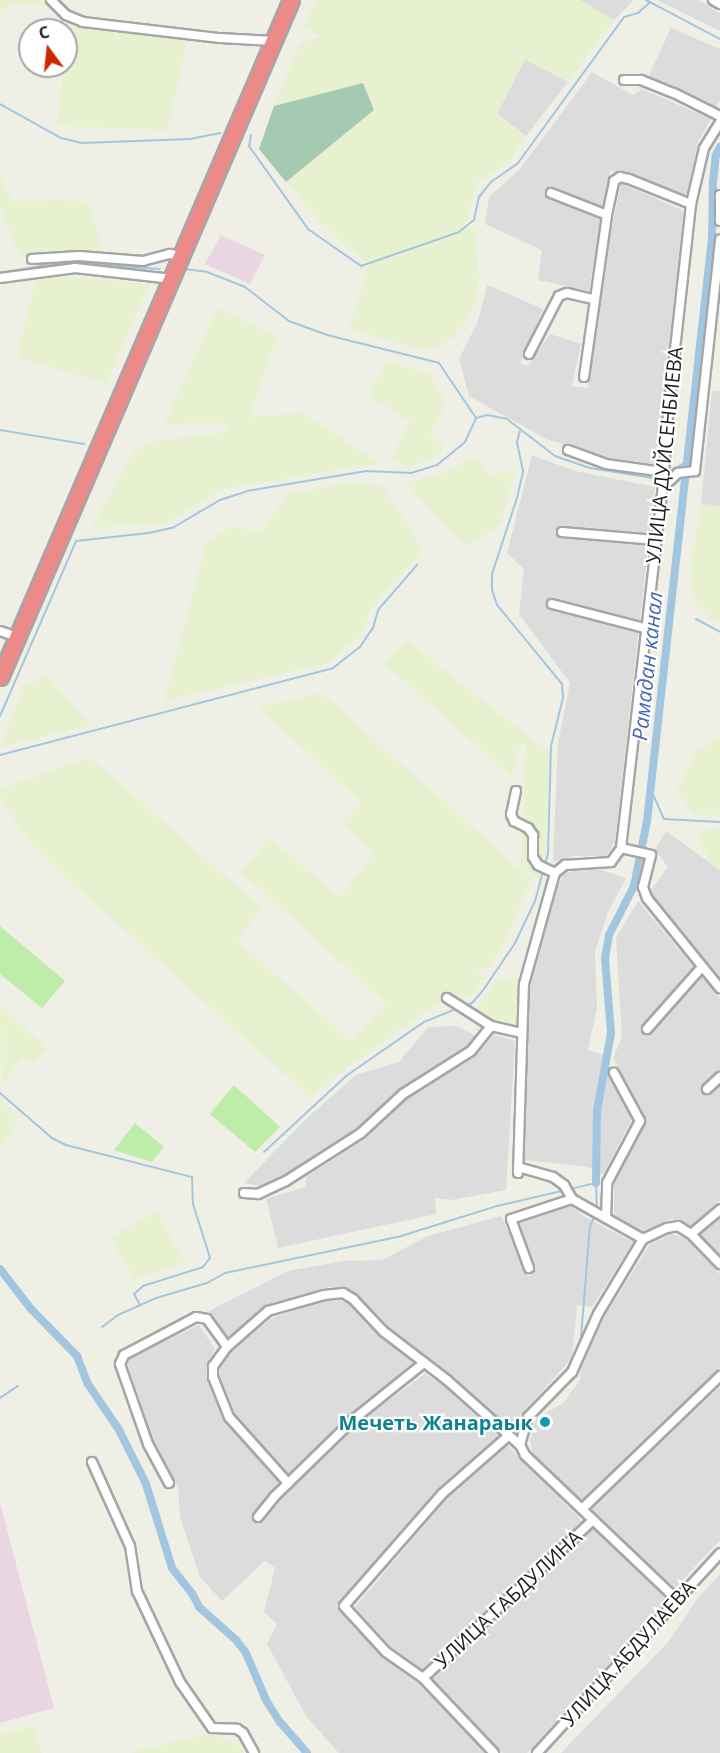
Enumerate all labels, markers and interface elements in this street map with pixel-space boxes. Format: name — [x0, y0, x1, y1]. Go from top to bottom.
north arrow — [18, 18, 78, 78]
text: С — [36, 21, 52, 44]
street label: УЛИЦА ДУЙСЕНБИЕВА — [641, 345, 687, 565]
water label: Рамадан канал — [627, 590, 667, 742]
place label: Мечеть Жанараык — [338, 1410, 533, 1434]
marker: Мечеть Жанараык — [538, 1415, 552, 1429]
street label: УЛИЦА ГАБДУЛИНА — [430, 1525, 586, 1673]
street label: УЛИЦА АБДУЛАЕВА — [556, 1575, 700, 1731]

